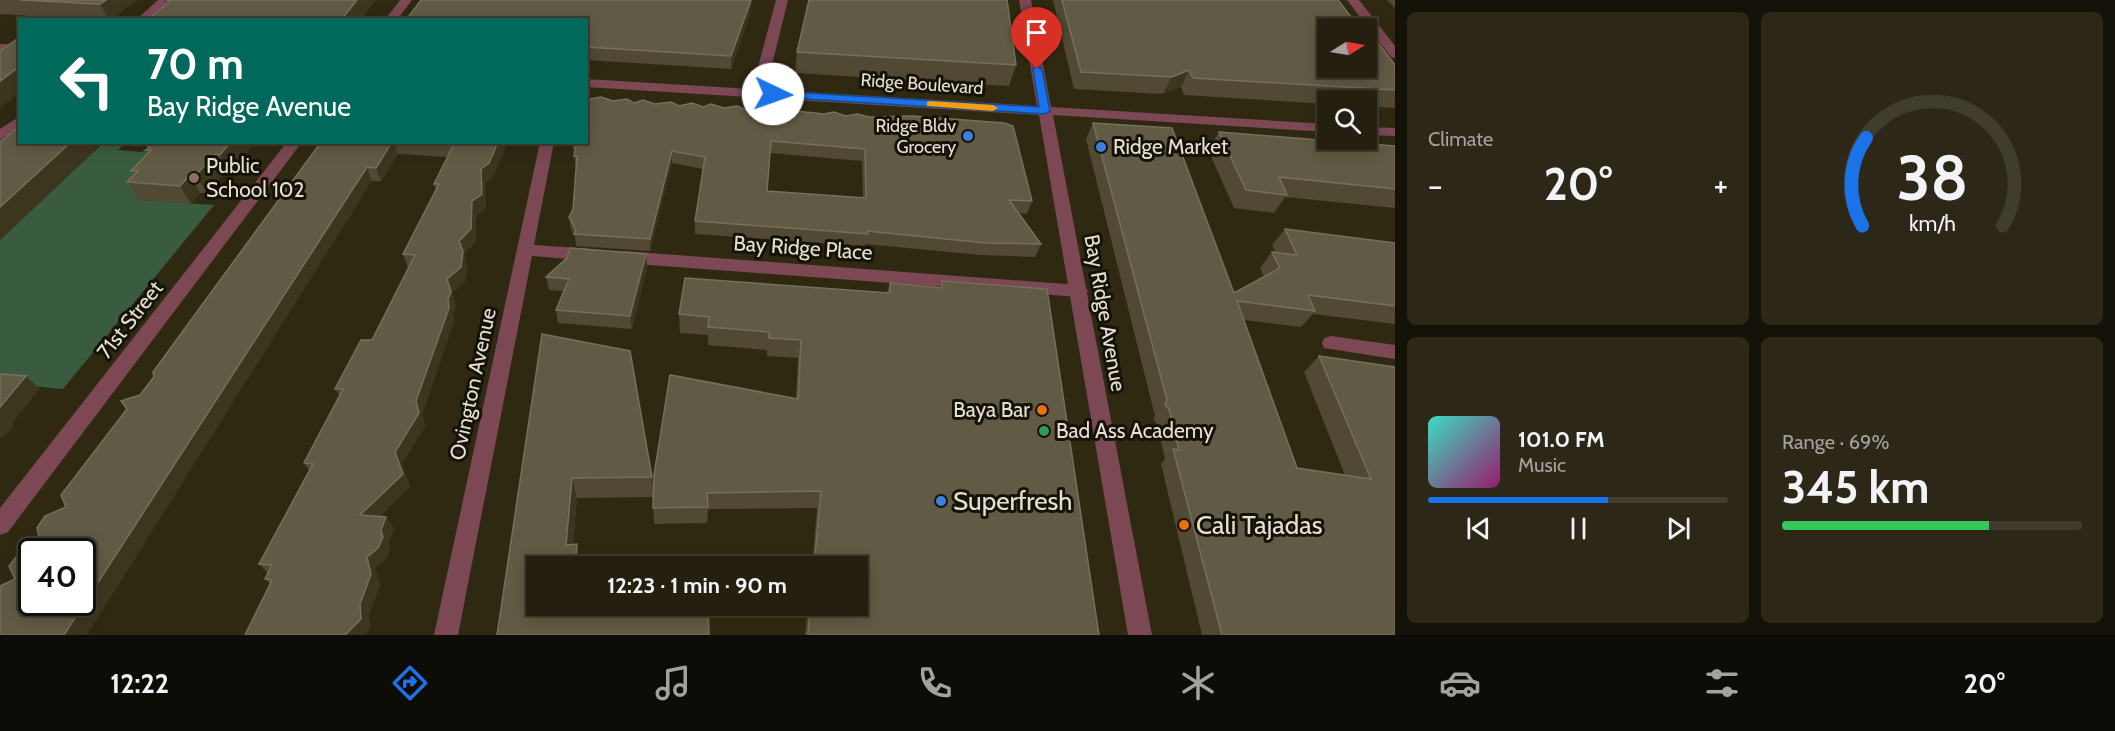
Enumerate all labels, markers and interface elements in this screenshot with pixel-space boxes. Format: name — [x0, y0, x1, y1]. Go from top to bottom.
pin — [1011, 7, 1062, 69]
icon: arrive — [1020, 16, 1053, 49]
north arrow — [1317, 18, 1377, 78]
map controls — [1317, 18, 1377, 150]
text: 70 m — [147, 38, 244, 90]
icon: left — [48, 42, 126, 120]
position arrow — [741, 62, 805, 126]
street label: Ridge Boulevard — [860, 69, 984, 99]
text: Bay Ridge Avenue — [147, 90, 351, 123]
button: search — [1317, 90, 1377, 150]
place label: Ridge Bldv Grocery — [876, 115, 956, 158]
text: Climate — [1428, 127, 1493, 151]
marker: Ridge Bldv Grocery — [961, 129, 975, 143]
place label: Ridge Market — [1113, 134, 1228, 159]
marker: Ridge Market — [1094, 140, 1108, 154]
text: 38 — [1896, 140, 1968, 216]
place label: Public School 102 — [206, 153, 304, 202]
text: 20° — [1544, 157, 1612, 211]
text: − — [1428, 165, 1443, 205]
text: + — [1713, 165, 1728, 205]
marker: Public School 102 — [187, 171, 201, 185]
text: km/h — [1909, 210, 1955, 236]
street label: Bay Ridge Place — [733, 230, 874, 265]
street label: Bay Ridge Avenue — [1079, 233, 1132, 393]
street label: 71st Street — [91, 276, 168, 364]
street label: Ovington Avenue — [444, 305, 501, 462]
place label: Baya Bar — [953, 397, 1030, 422]
marker: Baya Bar — [1035, 403, 1049, 417]
place label: Bad Ass Academy — [1056, 418, 1214, 443]
marker: Bad Ass Academy — [1037, 424, 1051, 438]
text: 101.0 FM — [1518, 426, 1604, 453]
text: Range · 69% — [1782, 430, 1889, 454]
text: Music — [1518, 453, 1566, 477]
text: 345 km — [1782, 460, 1929, 514]
place label: Superfresh — [953, 485, 1072, 517]
marker: Superfresh — [934, 494, 948, 508]
place label: Cali Tajadas — [1196, 509, 1323, 541]
icon: previous — [1462, 512, 1495, 545]
icon: pause — [1562, 512, 1595, 545]
icon: next — [1662, 512, 1695, 545]
marker: Cali Tajadas — [1177, 518, 1191, 532]
speed limit sign: 40 — [18, 538, 96, 616]
text: 12:23 · 1 min · 90 m — [607, 572, 787, 599]
icon: directions — [389, 662, 431, 704]
icon: music — [652, 662, 694, 704]
icon: phone — [914, 662, 956, 704]
icon: climate — [1177, 662, 1219, 704]
icon: car — [1439, 662, 1481, 704]
icon: filters — [1701, 662, 1743, 704]
text: 12:22 — [110, 667, 169, 700]
text: 20° — [1964, 667, 2005, 700]

